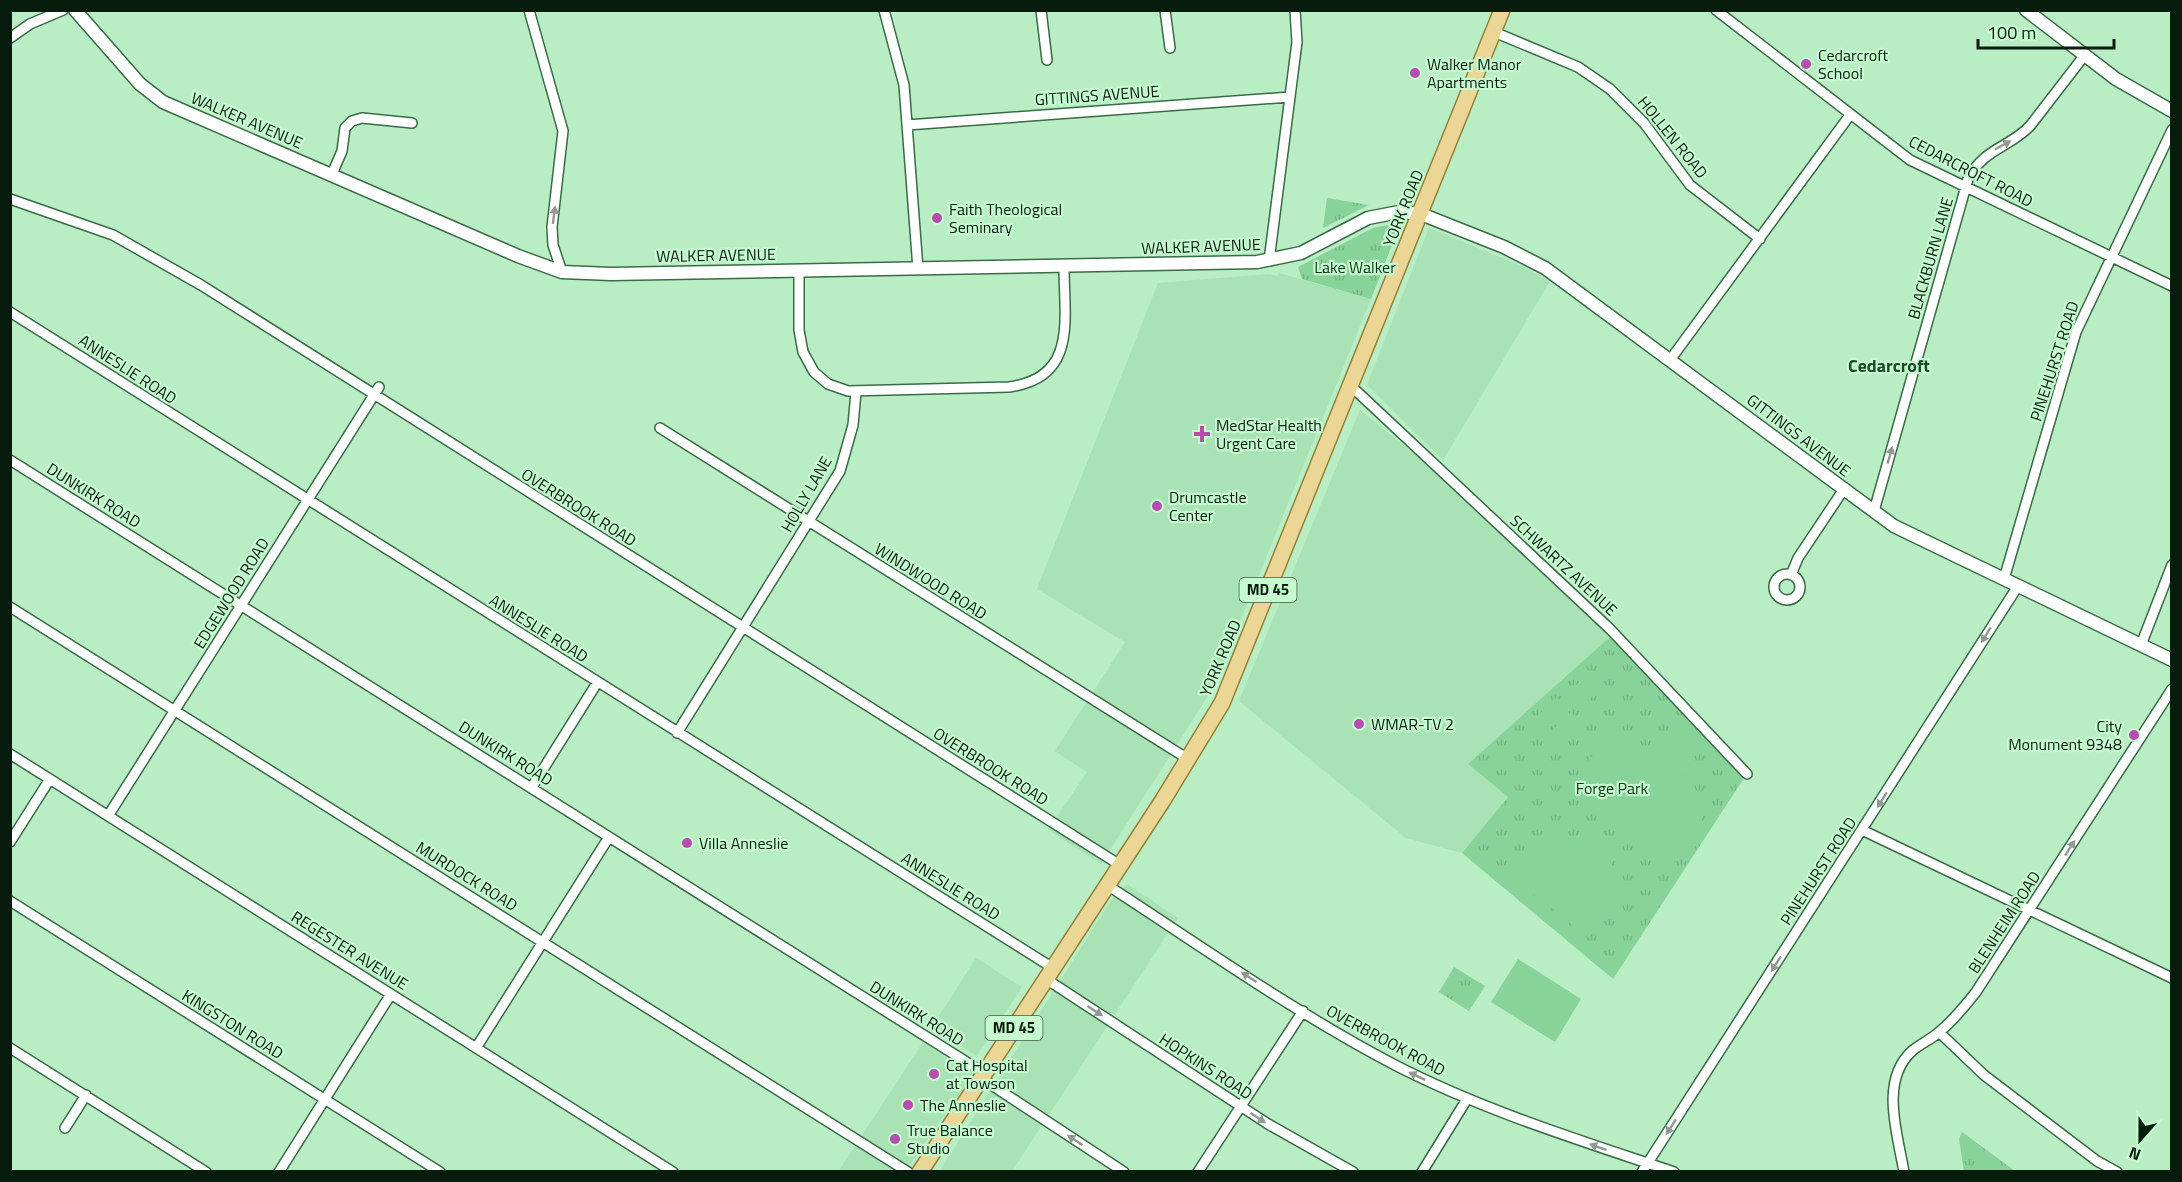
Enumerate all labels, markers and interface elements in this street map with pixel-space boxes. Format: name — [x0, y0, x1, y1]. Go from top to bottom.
scale bar — [1978, 12, 2114, 50]
text: 100 m — [1987, 19, 2036, 46]
place label: Cedarcroft School — [1818, 43, 1889, 85]
place label: Walker Manor Apartments — [1427, 52, 1522, 94]
marker: Cedarcroft School — [1799, 57, 1813, 71]
marker: Walker Manor Apartments — [1408, 66, 1422, 80]
street label: GITTINGS AVENUE — [1034, 79, 1160, 111]
street label: WALKER AVENUE — [187, 86, 307, 154]
street label: HOLLEN ROAD — [1632, 91, 1714, 183]
street label: CEDARCROFT ROAD — [1905, 129, 2037, 213]
one-way arrow — [1994, 140, 2011, 150]
street label: YORK ROAD — [1377, 166, 1429, 250]
street label: BLACKBURN LANE — [1901, 194, 1959, 322]
place label: Faith Theological Seminary — [949, 197, 1062, 239]
one-way arrow — [549, 206, 559, 225]
marker: Faith Theological Seminary — [930, 211, 944, 225]
street label: WALKER AVENUE — [1141, 232, 1261, 260]
street label: WALKER AVENUE — [656, 242, 776, 268]
park label: Lake Walker — [1314, 255, 1396, 279]
street label: PINEHURST ROAD — [2023, 298, 2085, 424]
street label: ANNESLIE ROAD — [74, 328, 182, 410]
district label: Cedarcroft — [1848, 352, 1930, 379]
street label: GITTINGS AVENUE — [1742, 388, 1856, 482]
place label: MedStar Health Urgent Care — [1216, 413, 1322, 455]
marker: MedStar Health Urgent Care — [1193, 425, 1211, 443]
one-way arrow — [1886, 446, 1895, 464]
street label: HOLLY LANE — [775, 451, 838, 536]
street label: DUNKIRK ROAD — [42, 456, 146, 534]
street label: OVERBROOK ROAD — [517, 462, 641, 552]
place label: Drumcastle Center — [1169, 485, 1247, 527]
marker: Drumcastle Center — [1150, 499, 1164, 513]
street label: SCHWARTZ AVENUE — [1505, 509, 1623, 621]
street label: EDGEWOOD ROAD — [187, 533, 275, 653]
street label: WINDWOOD ROAD — [870, 537, 992, 625]
road number: MD 45 — [1240, 578, 1296, 602]
street label: ANNESLIE ROAD — [485, 588, 593, 668]
street label: YORK ROAD — [1193, 616, 1247, 700]
one-way arrow — [1981, 627, 1992, 643]
place label: WMAR-TV 2 — [1371, 712, 1454, 736]
street label: DUNKIRK ROAD — [454, 714, 558, 792]
place label: City Monument 9348 — [2008, 714, 2122, 756]
marker: WMAR-TV 2 — [1352, 717, 1366, 731]
street label: OVERBROOK ROAD — [929, 721, 1053, 811]
marker: City Monument 9348 — [2127, 728, 2141, 742]
park label: Forge Park — [1576, 776, 1649, 800]
one-way arrow — [1876, 792, 1887, 808]
street label: PINEHURST ROAD — [1774, 812, 1862, 930]
place label: Villa Anneslie — [699, 831, 788, 855]
street label: MURDOCK ROAD — [412, 835, 522, 917]
marker: Villa Anneslie — [680, 836, 694, 850]
one-way arrow — [2064, 840, 2075, 856]
street label: ANNESLIE ROAD — [897, 846, 1005, 926]
street label: BLENHEIM ROAD — [1962, 866, 2046, 978]
street label: REGESTER AVENUE — [287, 904, 413, 996]
one-way arrow — [1771, 955, 1782, 972]
one-way arrow — [1241, 971, 1257, 982]
street label: DUNKIRK ROAD — [865, 974, 969, 1052]
street label: KINGSTON ROAD — [178, 983, 288, 1065]
street label: OVERBROOK ROAD — [1322, 998, 1450, 1082]
one-way arrow — [1087, 1006, 1103, 1017]
road number: MD 45 — [986, 1016, 1042, 1040]
street label: HOPKINS ROAD — [1155, 1027, 1257, 1105]
place label: Cat Hospital at Towson — [946, 1053, 1028, 1095]
marker: Cat Hospital at Towson — [927, 1067, 941, 1081]
one-way arrow — [1408, 1071, 1426, 1081]
place label: The Anneslie — [920, 1093, 1006, 1117]
marker: The Anneslie — [901, 1098, 915, 1112]
north arrow — [2110, 1110, 2170, 1170]
one-way arrow — [1250, 1112, 1266, 1123]
place label: True Balance Studio — [907, 1118, 993, 1160]
one-way arrow — [1665, 1119, 1676, 1136]
marker: True Balance Studio — [888, 1132, 902, 1146]
one-way arrow — [1066, 1134, 1083, 1145]
text: N — [2125, 1141, 2144, 1167]
one-way arrow — [1589, 1142, 1607, 1151]

